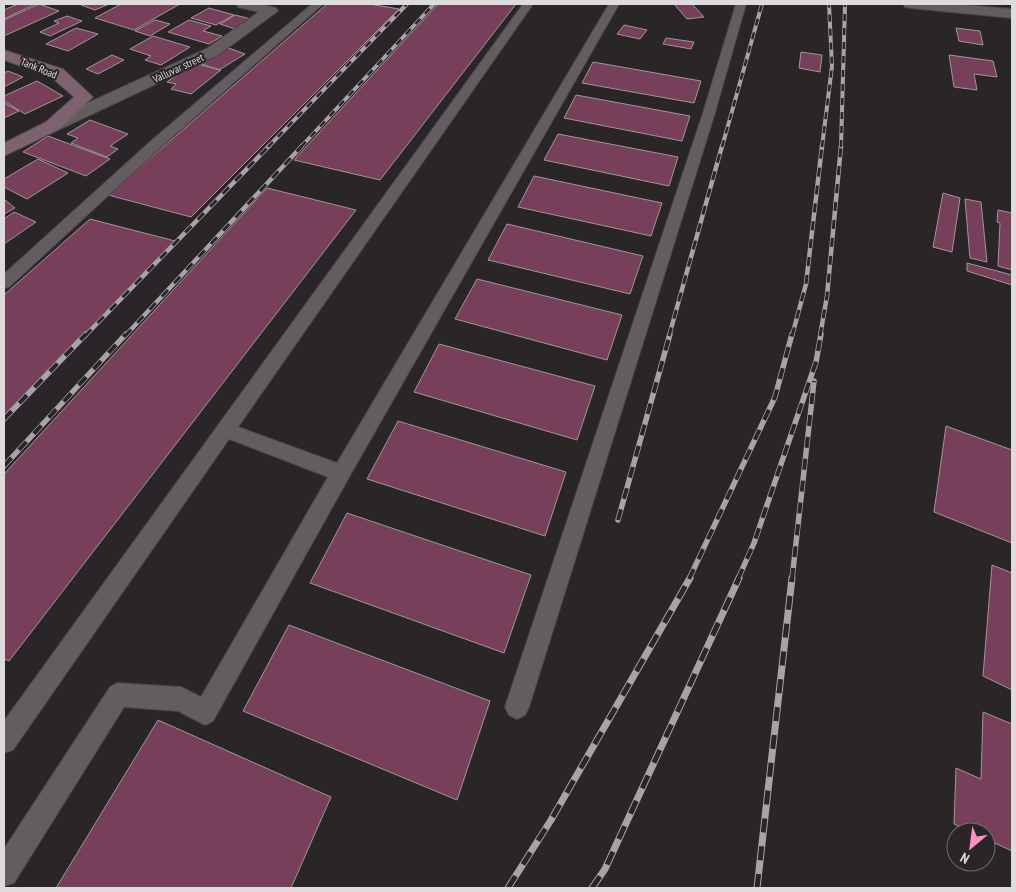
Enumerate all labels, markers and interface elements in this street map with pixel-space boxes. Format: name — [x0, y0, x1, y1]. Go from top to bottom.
street label: Valluvar street — [149, 50, 206, 86]
street label: Tank Road — [19, 54, 60, 82]
north arrow — [946, 822, 996, 872]
text: N — [957, 849, 972, 868]

